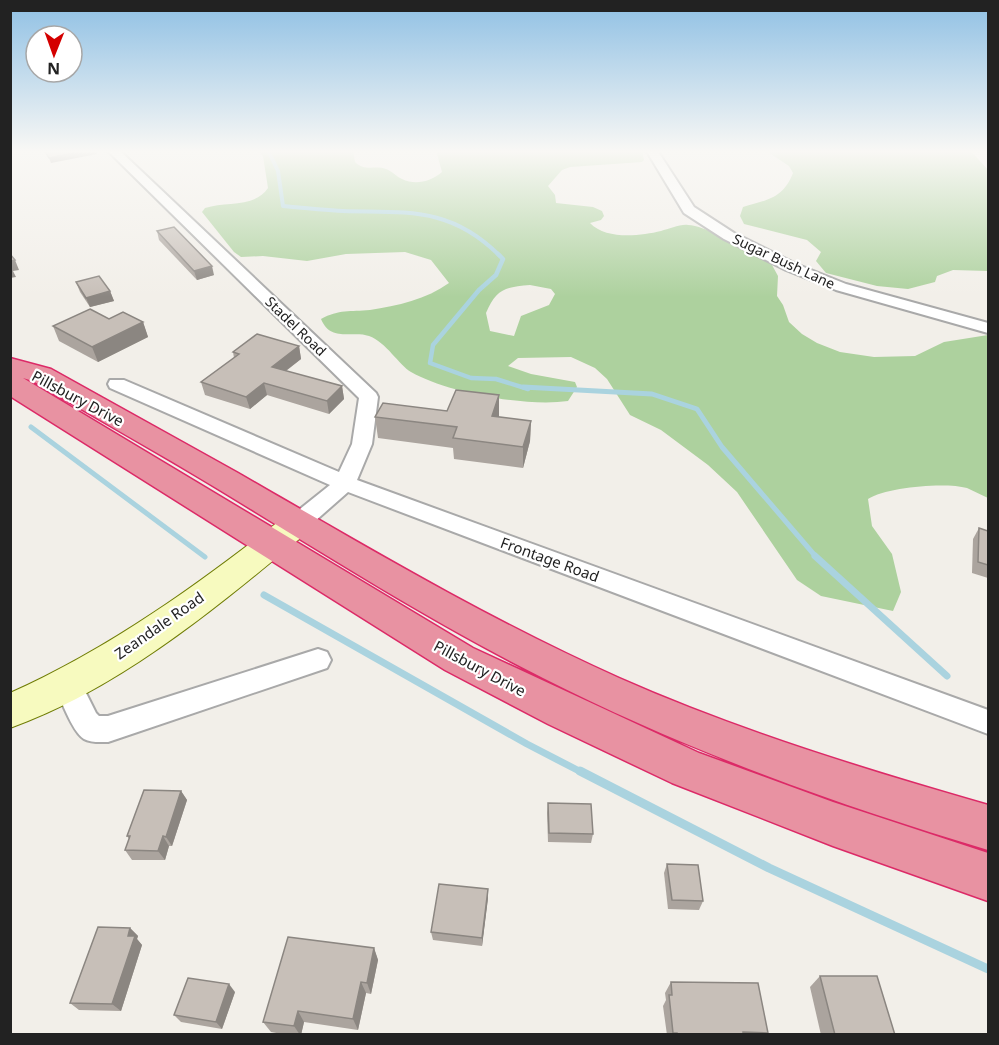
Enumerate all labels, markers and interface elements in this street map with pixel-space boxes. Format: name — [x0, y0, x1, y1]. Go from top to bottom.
north arrow — [24, 24, 84, 84]
text: N — [47, 58, 60, 80]
street label: Sugar Bush Lane — [730, 229, 838, 293]
street label: Stadel Road — [261, 292, 331, 360]
street label: Pillsbury Drive — [29, 365, 127, 431]
street label: Frontage Road — [498, 532, 602, 586]
street label: Zeandale Road — [110, 587, 208, 663]
street label: Pillsbury Drive — [431, 635, 529, 701]

